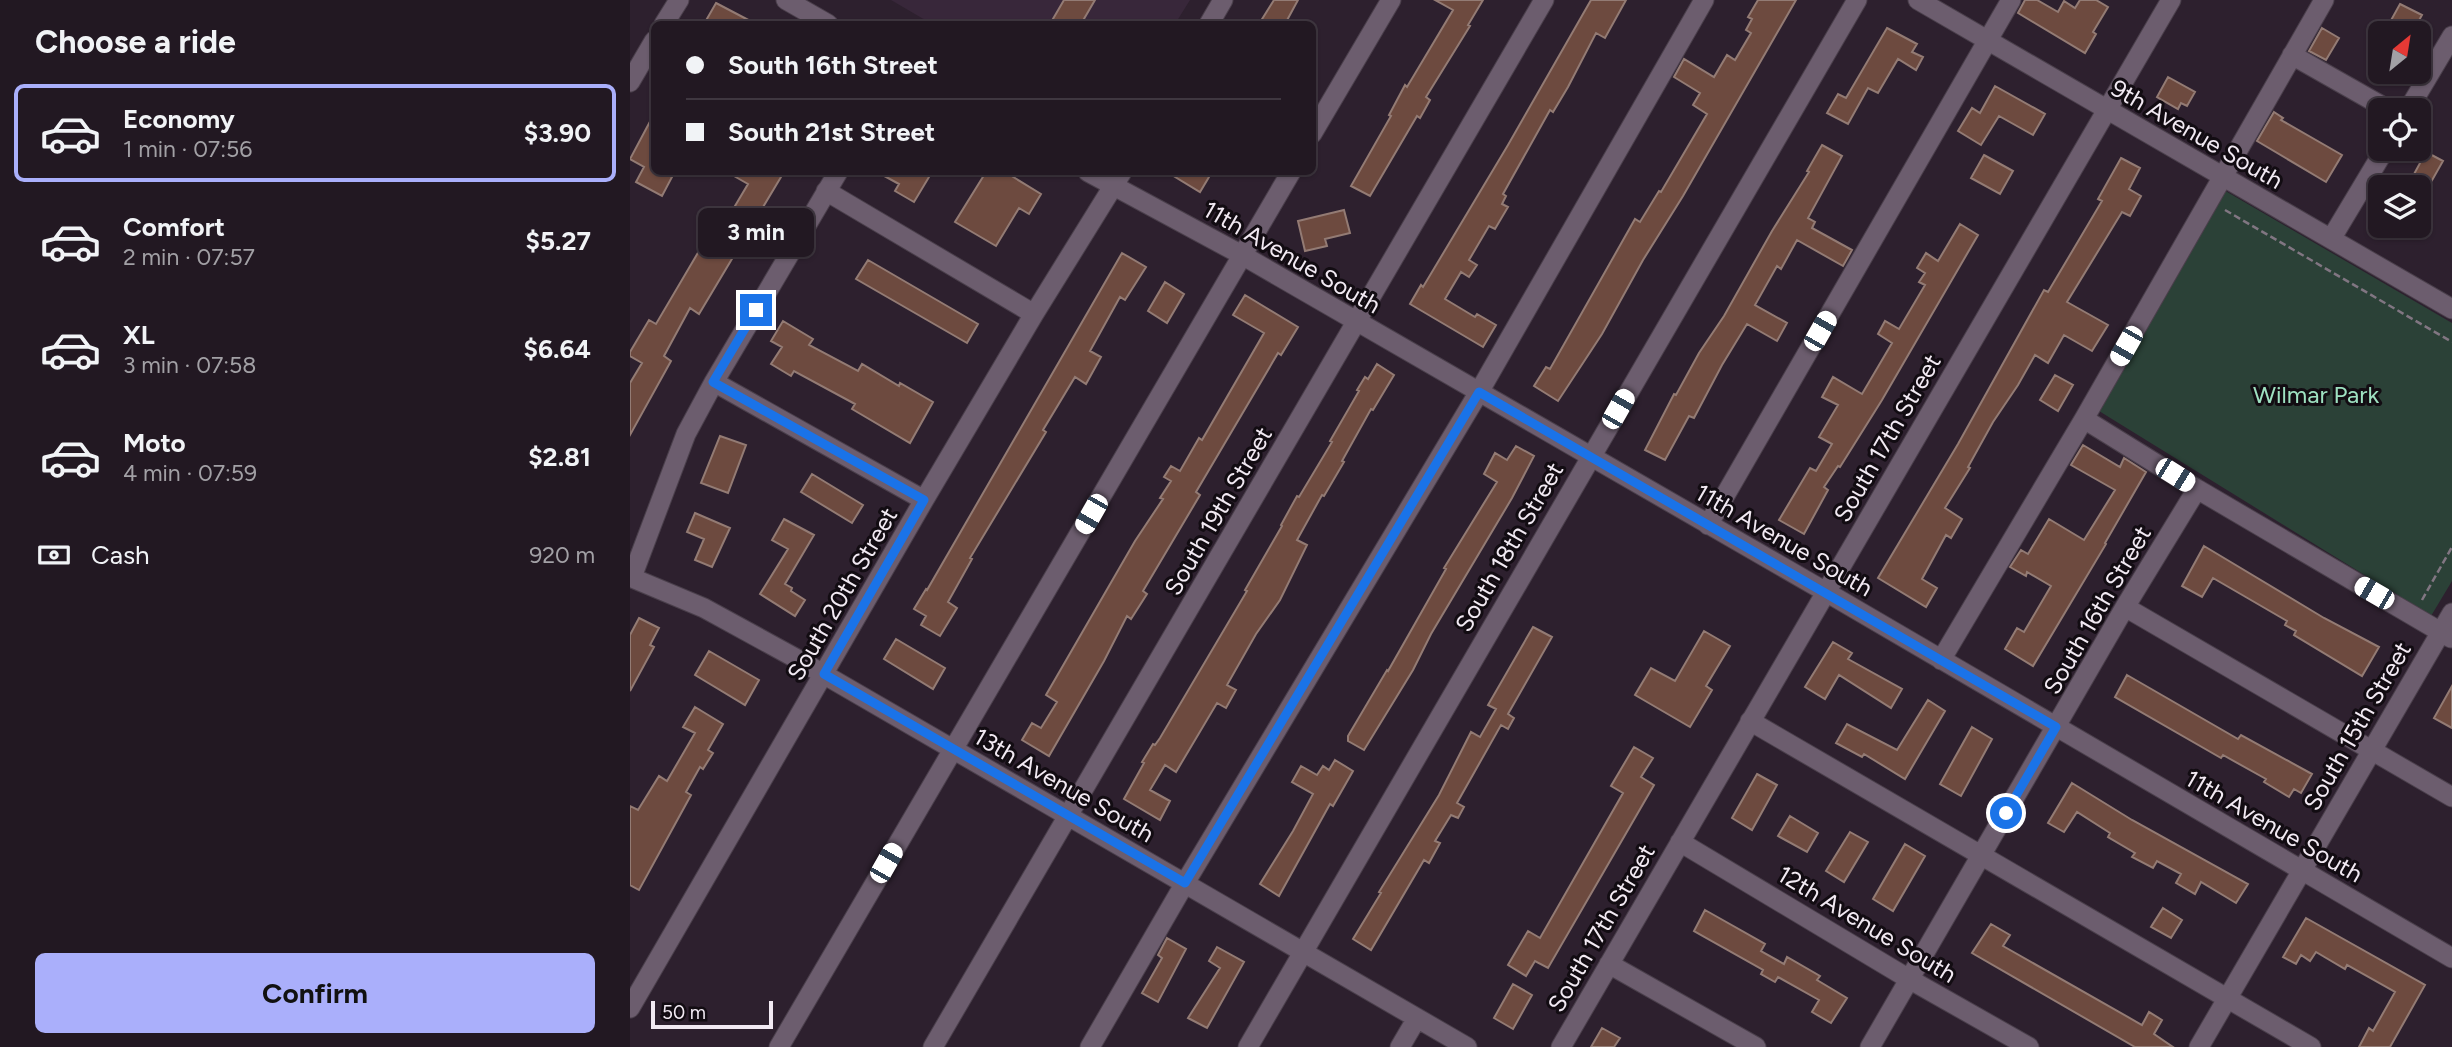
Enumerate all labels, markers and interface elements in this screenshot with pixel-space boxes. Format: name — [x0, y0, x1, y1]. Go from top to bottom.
north arrow — [2368, 21, 2431, 84]
map controls — [2368, 21, 2431, 238]
text: Choose a ride — [35, 23, 236, 61]
text: South 16th Street — [728, 49, 938, 81]
street label: 9th Avenue South — [2106, 73, 2288, 195]
button: locate — [2368, 98, 2431, 161]
icon: car — [39, 102, 102, 165]
text: Economy — [123, 103, 235, 135]
text: South 21st Street — [728, 116, 935, 148]
text: $3.90 — [524, 117, 591, 149]
text: 1 min · 07:56 — [123, 135, 252, 163]
button: layers — [2368, 175, 2431, 238]
street label: 11th Avenue South — [1198, 194, 1386, 320]
callout: 3 min — [698, 208, 814, 258]
icon: car — [39, 210, 102, 273]
text: Comfort — [123, 211, 225, 243]
text: 3 min — [727, 218, 785, 246]
text: $5.27 — [526, 225, 591, 257]
text: 2 min · 07:57 — [123, 243, 255, 271]
route end — [740, 294, 772, 326]
car — [1801, 308, 1840, 354]
icon: car — [39, 318, 102, 381]
text: XL — [123, 319, 155, 351]
car — [2107, 323, 2146, 369]
text: $6.64 — [524, 333, 591, 365]
street label: South 17th Street — [1827, 349, 1947, 527]
text: 3 min · 07:58 — [123, 351, 256, 379]
park label: Wilmar Park — [2253, 380, 2379, 409]
car — [1599, 386, 1638, 432]
street label: South 19th Street — [1158, 422, 1278, 600]
icon: car — [39, 426, 102, 489]
text: Moto — [123, 427, 186, 459]
text: $2.81 — [528, 441, 591, 473]
car — [2152, 455, 2199, 495]
street label: South 18th Street — [1449, 457, 1569, 637]
text: 4 min · 07:59 — [123, 459, 257, 487]
street label: 11th Avenue South — [1690, 477, 1878, 603]
car — [1072, 491, 1111, 537]
street label: South 20th Street — [781, 502, 903, 686]
street label: South 16th Street — [2037, 521, 2157, 699]
icon: cash — [35, 536, 73, 574]
text: Cash — [91, 539, 150, 571]
text: 920 m — [529, 541, 595, 569]
car — [2351, 573, 2398, 613]
street label: South 15th Street — [2297, 637, 2417, 815]
street label: 13th Avenue South — [969, 722, 1159, 848]
street label: 11th Avenue South — [2180, 763, 2368, 889]
route start — [1990, 797, 2022, 829]
street label: South 17th Street — [1541, 839, 1661, 1017]
car — [867, 840, 906, 886]
street label: 12th Avenue South — [1772, 859, 1962, 989]
button: Confirm — [35, 953, 595, 1033]
scale bar — [651, 998, 774, 1030]
text: 50 m — [662, 1001, 706, 1024]

